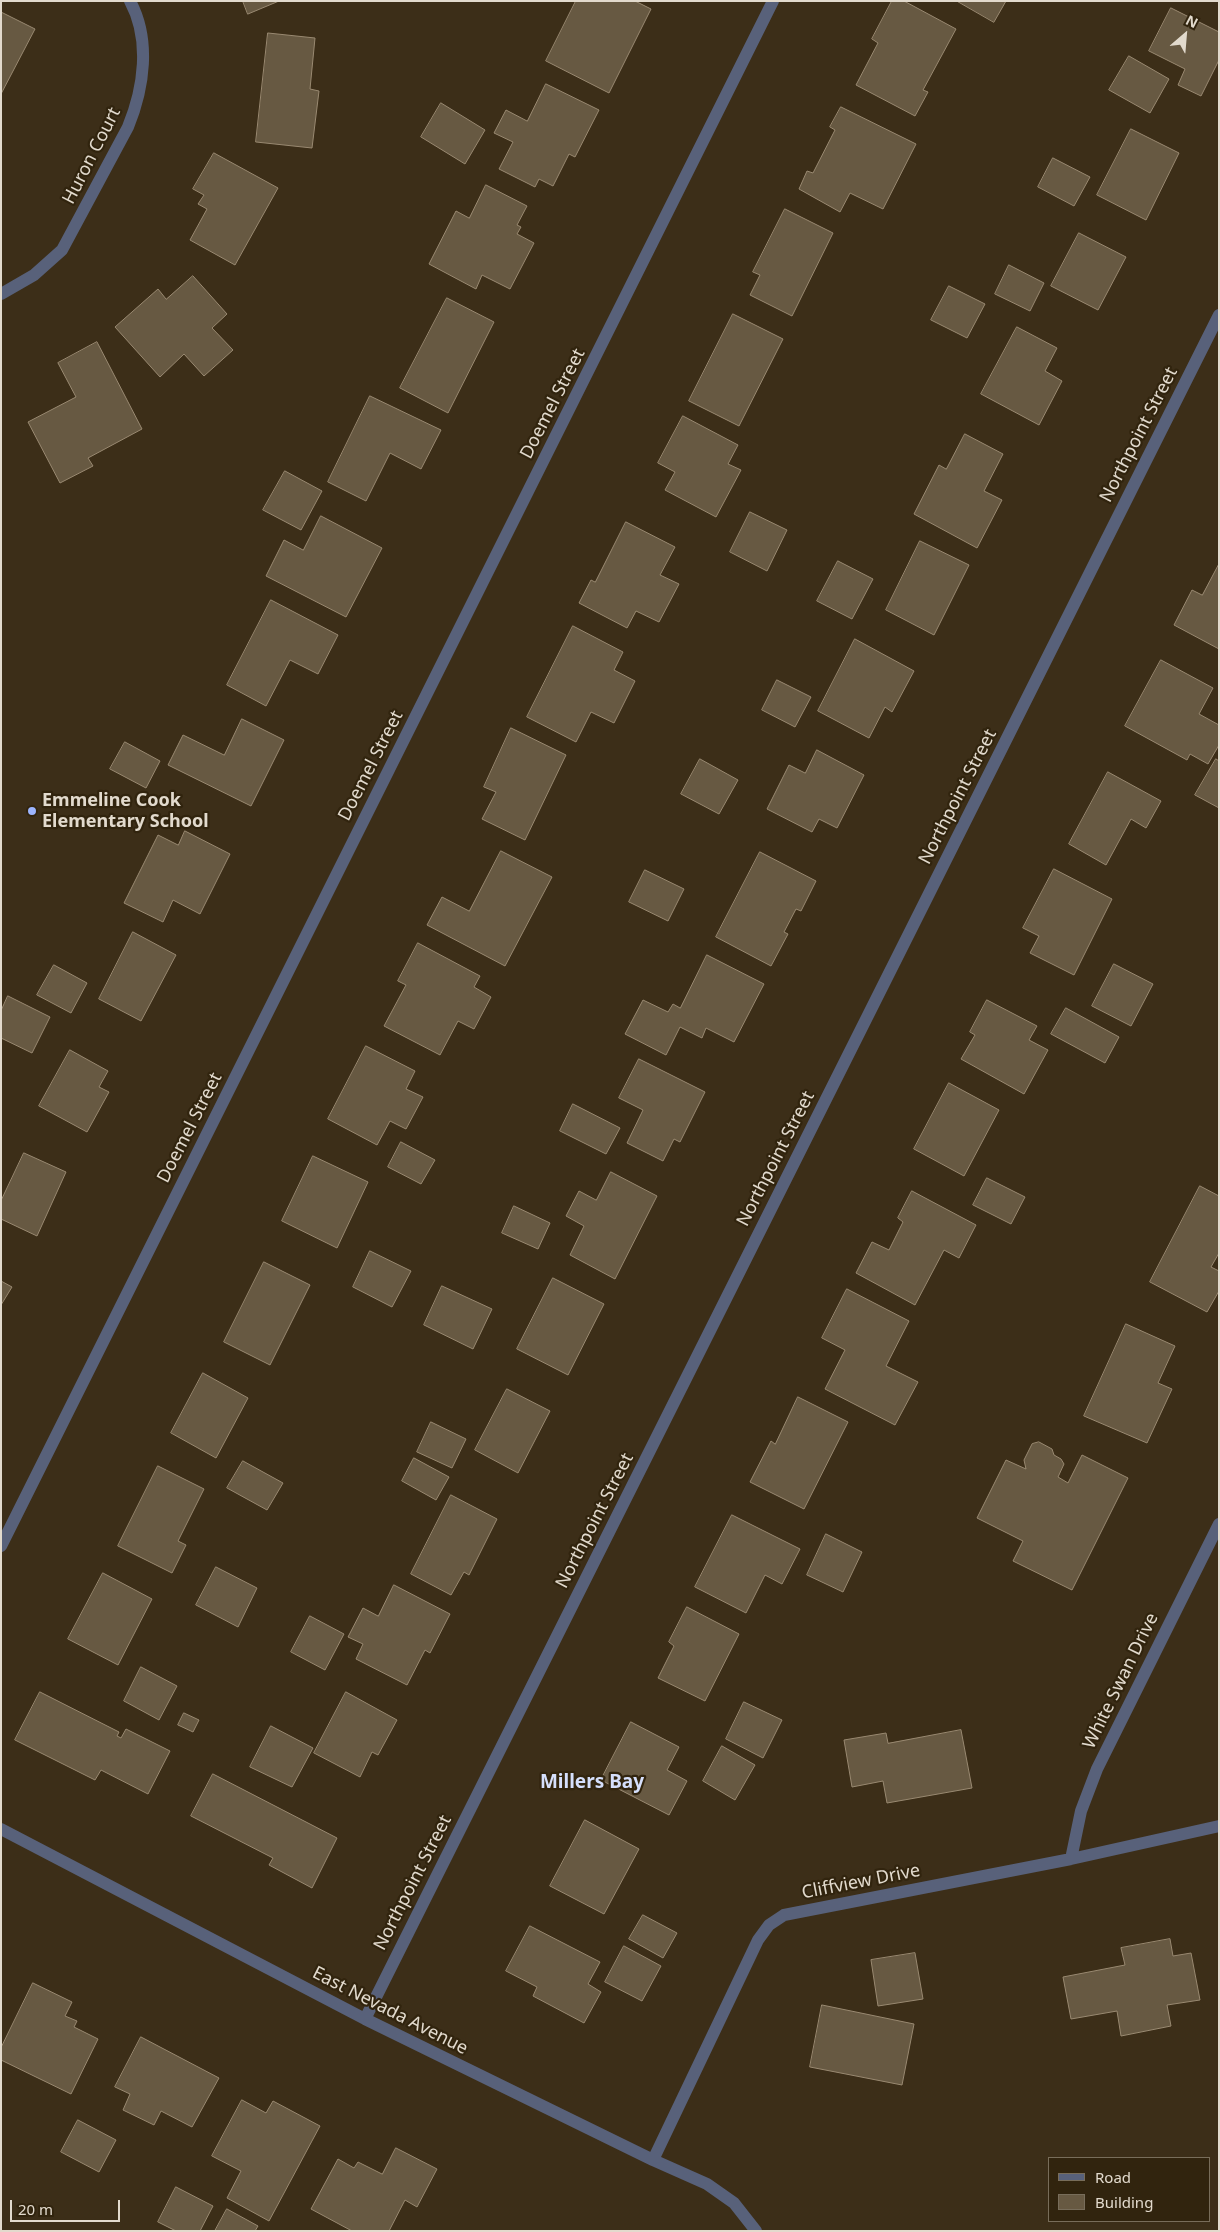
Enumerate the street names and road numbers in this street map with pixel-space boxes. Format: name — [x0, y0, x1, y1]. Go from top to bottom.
street label: Huron Court — [58, 104, 126, 208]
street label: Doemel Street — [516, 345, 590, 463]
street label: Northpoint Street — [1096, 364, 1182, 506]
street label: Doemel Street — [334, 707, 408, 825]
street label: Northpoint Street — [915, 726, 1001, 868]
street label: Doemel Street — [153, 1069, 227, 1187]
street label: Northpoint Street — [733, 1088, 819, 1230]
street label: Northpoint Street — [552, 1450, 638, 1592]
street label: White Swan Drive — [1079, 1610, 1163, 1752]
street label: Northpoint Street — [370, 1812, 456, 1954]
street label: Cliffview Drive — [800, 1860, 922, 1904]
street label: East Nevada Avenue — [309, 1962, 471, 2060]

